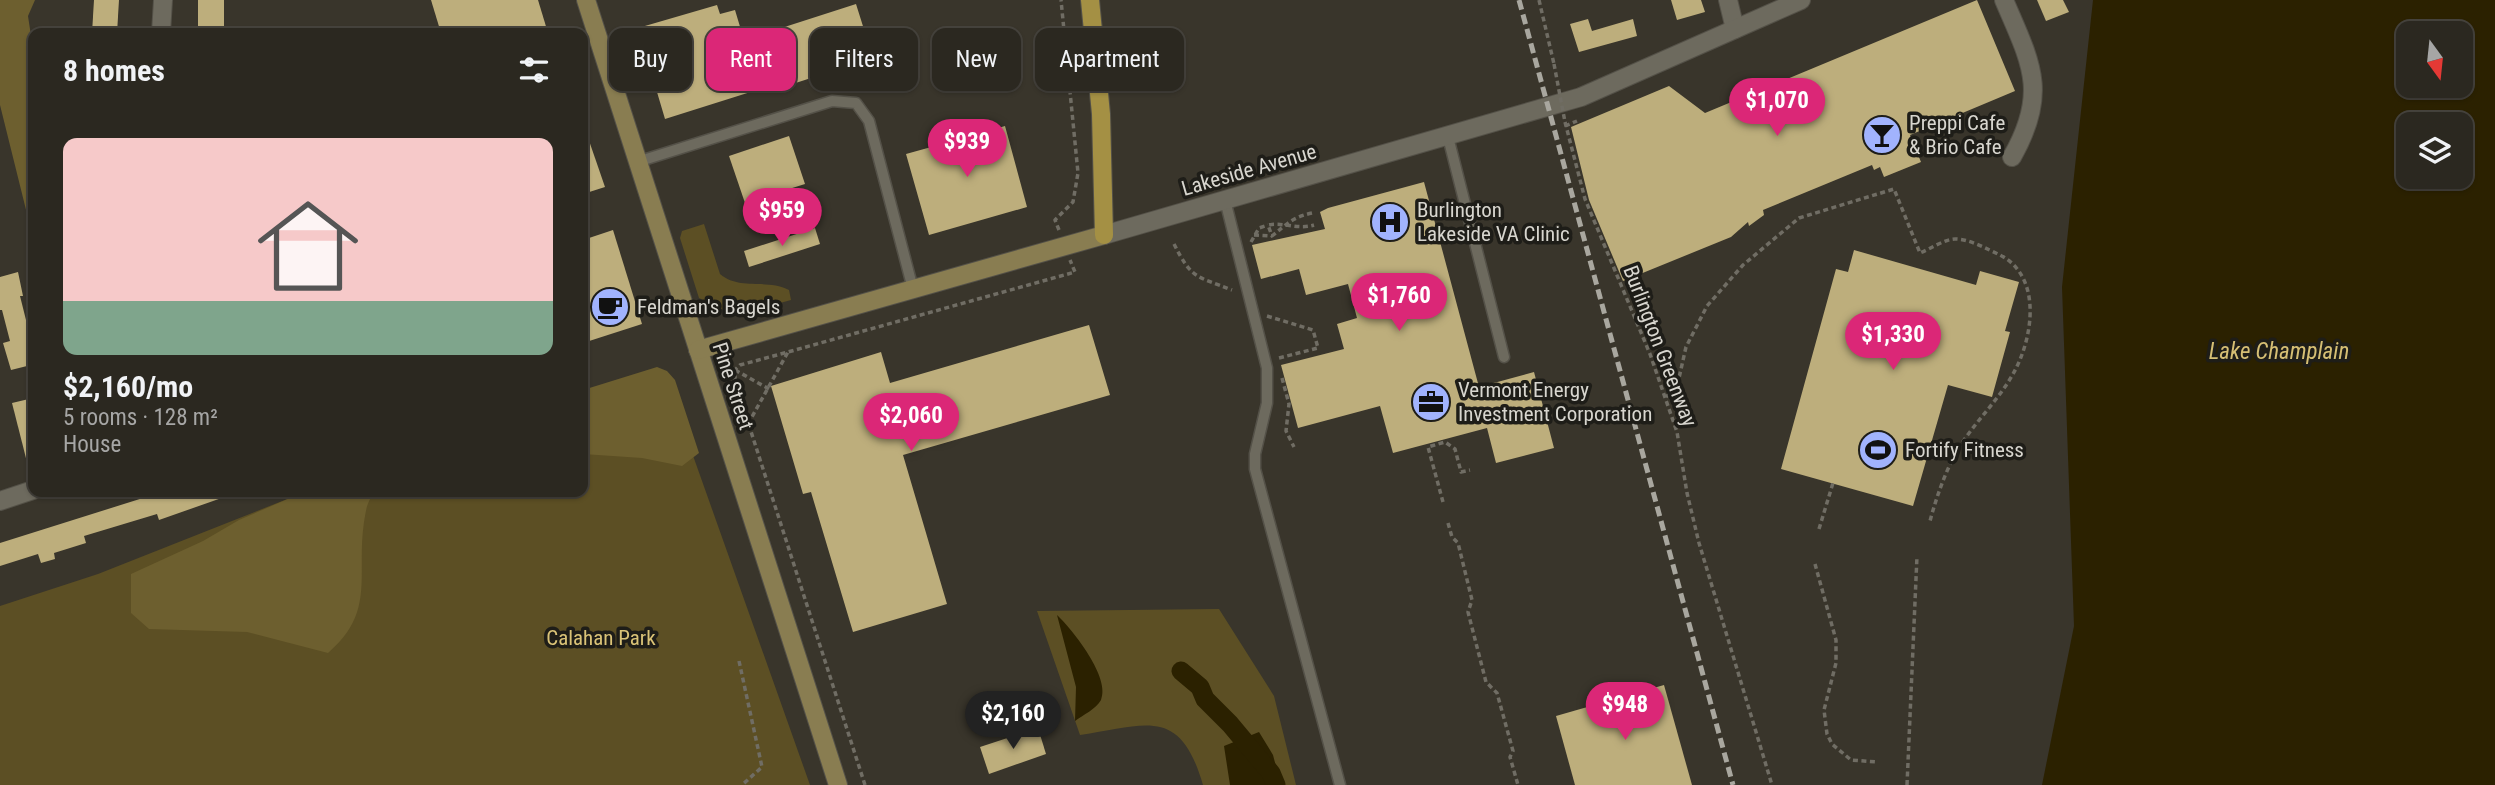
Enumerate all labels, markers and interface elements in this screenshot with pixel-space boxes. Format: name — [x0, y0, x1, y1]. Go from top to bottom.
north arrow — [2396, 21, 2473, 98]
map controls — [2396, 21, 2473, 189]
chip: Buy — [609, 28, 692, 91]
chip: Rent — [706, 28, 796, 91]
chip: Filters — [810, 28, 918, 91]
chip: New — [932, 28, 1021, 91]
chip: Apartment — [1035, 28, 1184, 91]
icon: filters — [515, 51, 553, 89]
text: 8 homes — [63, 53, 165, 88]
pin: $1,070 — [1720, 78, 1834, 138]
text: $1,070 — [1745, 87, 1809, 114]
place label: Preppi Cafe & Brio Cafe — [1909, 111, 2005, 159]
button: layers — [2396, 112, 2473, 189]
bar icon: Preppi Cafe & Brio Cafe — [1861, 114, 1903, 156]
pin: $939 — [926, 120, 1008, 179]
text: $939 — [944, 128, 990, 155]
street label: Lakeside Avenue — [1179, 139, 1319, 201]
icon: home — [245, 183, 371, 309]
pin: $959 — [741, 188, 823, 248]
text: $959 — [759, 197, 805, 224]
place label: Burlington Lakeside VA Clinic — [1417, 198, 1570, 246]
hospital icon: Burlington Lakeside VA Clinic — [1369, 201, 1411, 243]
street label: Burlington Greenway — [1618, 262, 1702, 430]
pin: $1,760 — [1342, 274, 1456, 333]
text: $1,760 — [1367, 282, 1431, 309]
cafe icon: Feldman's Bagels — [589, 286, 631, 328]
place label: Feldman's Bagels — [637, 295, 780, 319]
pin: $1,330 — [1836, 312, 1950, 372]
text: $1,330 — [1861, 321, 1925, 348]
water label: Lake Champlain — [2209, 338, 2349, 365]
street label: Pine Street — [708, 339, 758, 433]
text: $2,160/mo — [63, 369, 193, 404]
place label: Vermont Energy Investment Corporation — [1458, 378, 1652, 426]
office icon: Vermont Energy Investment Corporation — [1410, 381, 1452, 423]
pin: $2,060 — [854, 393, 968, 453]
text: $2,060 — [879, 402, 943, 429]
text: 5 rooms · 128 m² — [63, 404, 218, 431]
sports icon: Fortify Fitness — [1857, 429, 1899, 471]
text: House — [63, 431, 121, 458]
place label: Fortify Fitness — [1905, 438, 2024, 462]
park label: Calahan Park — [546, 626, 656, 650]
pin: $948 — [1584, 682, 1666, 742]
text: $948 — [1602, 691, 1648, 718]
pin: $2,160 — [956, 692, 1070, 751]
text: $2,160 — [981, 700, 1045, 727]

